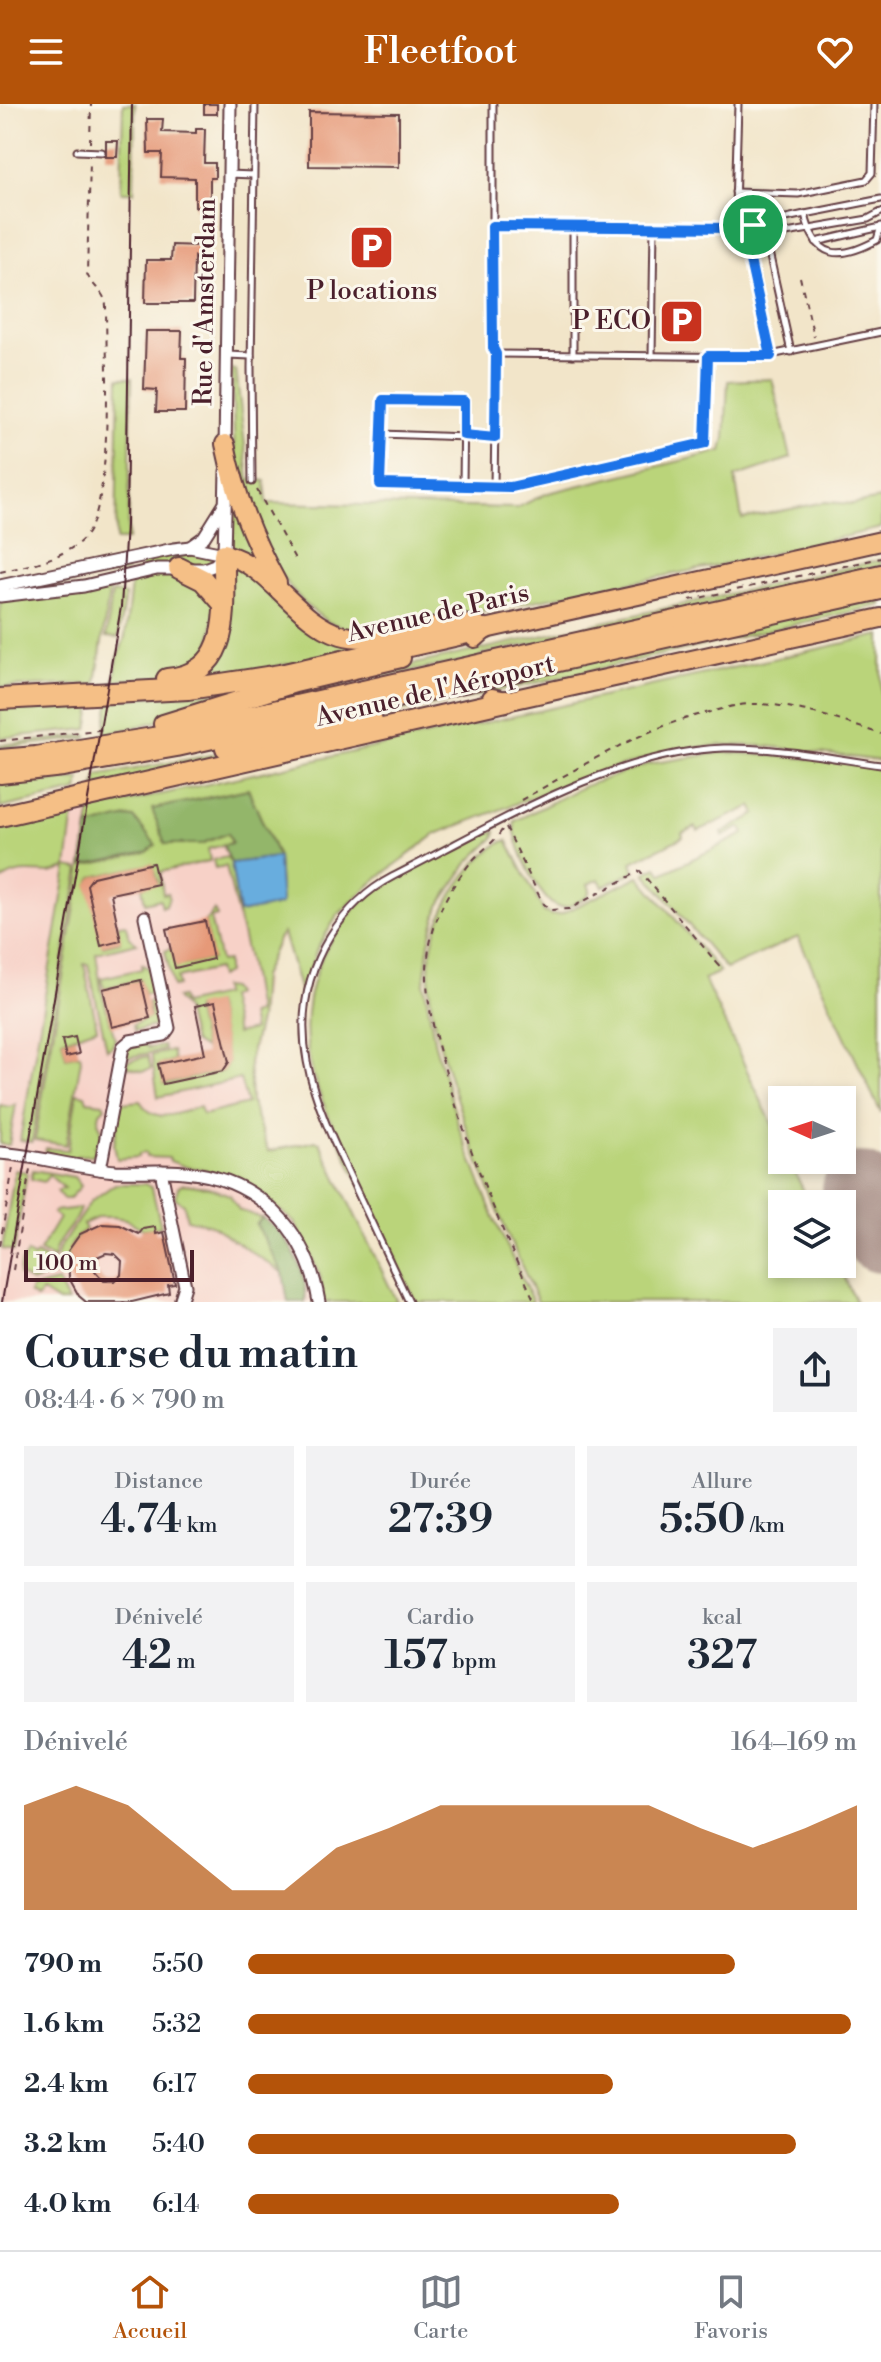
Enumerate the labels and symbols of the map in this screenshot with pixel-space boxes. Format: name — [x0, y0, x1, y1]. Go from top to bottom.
pin — [719, 191, 787, 259]
street label: Rue d'Amsterdam — [187, 198, 223, 406]
parking icon: P locations — [348, 224, 396, 272]
place label: P locations — [306, 275, 438, 307]
parking icon: P ECO — [658, 297, 706, 345]
place label: P ECO — [572, 305, 651, 337]
street label: Avenue de Paris — [343, 577, 532, 650]
street label: Avenue de l'Aéroport — [311, 648, 558, 734]
north arrow — [768, 1086, 856, 1174]
scale bar — [24, 1246, 194, 1282]

